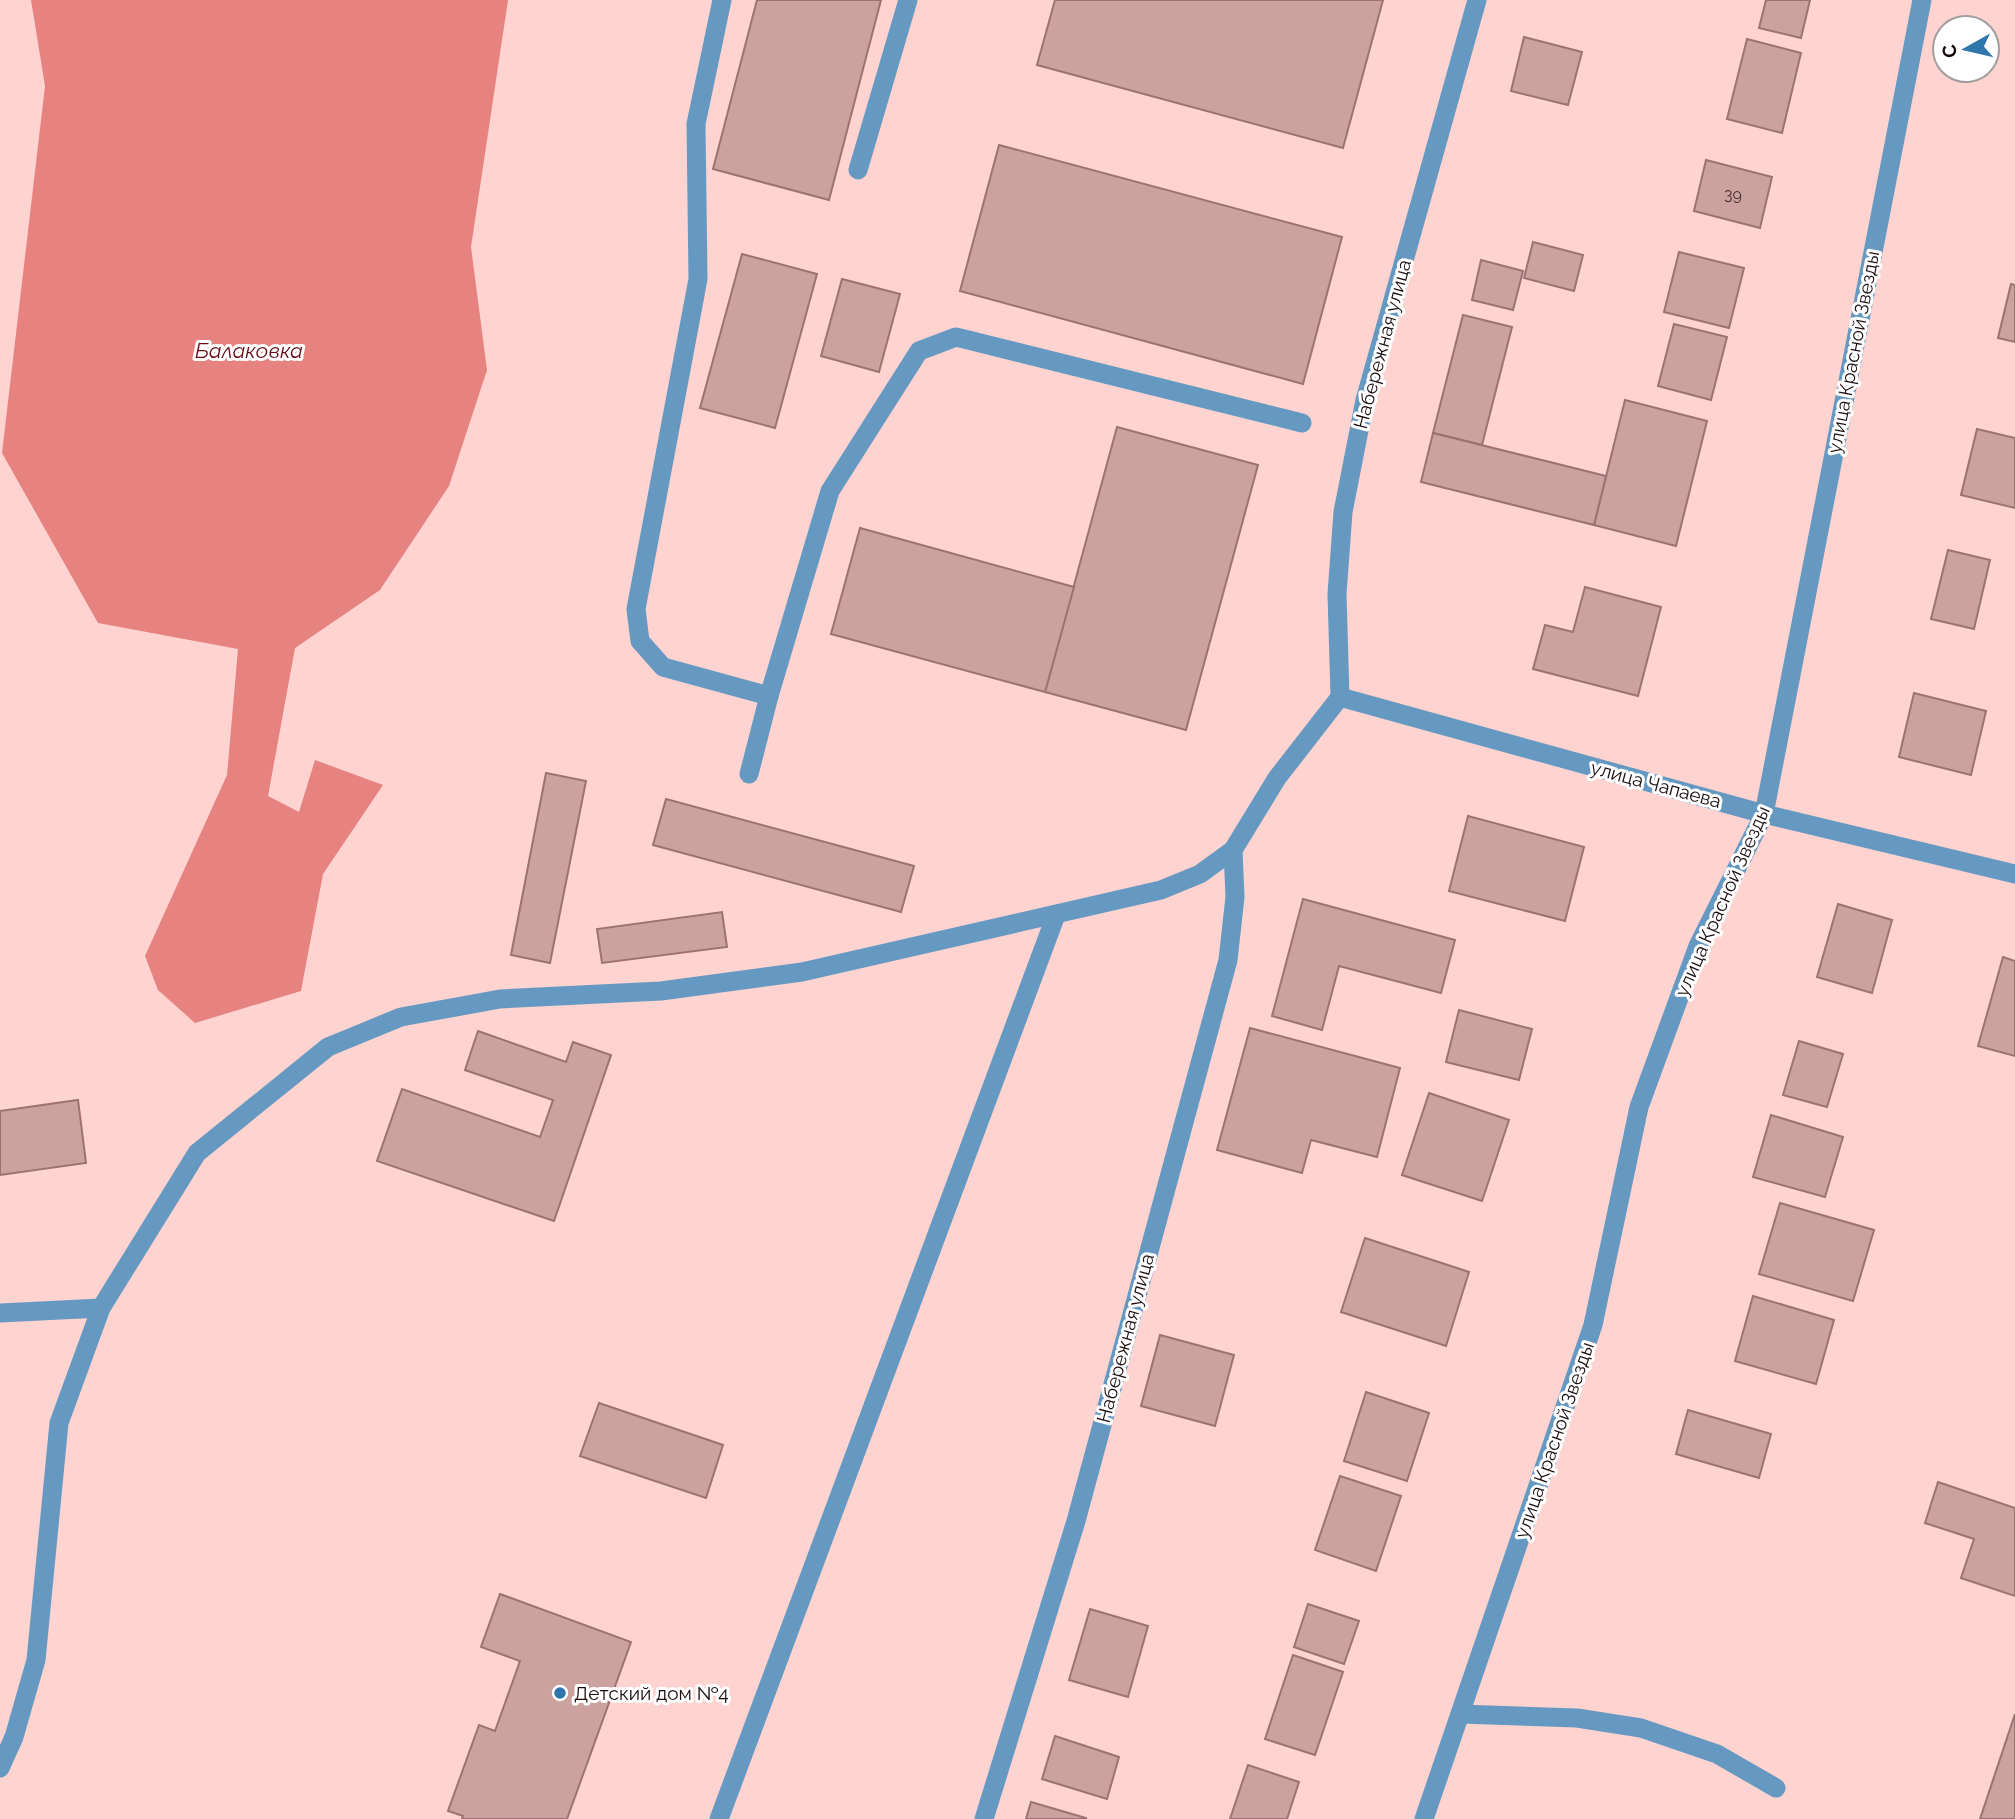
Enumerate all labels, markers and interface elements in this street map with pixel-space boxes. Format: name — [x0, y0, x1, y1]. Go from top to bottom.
north arrow — [1931, 14, 2001, 84]
text: С — [1937, 43, 1961, 59]
house number: 39 — [1724, 185, 1742, 204]
street label: улица Красной Звезды — [1823, 249, 1883, 455]
street label: Набережная улица — [1349, 257, 1415, 431]
water label: Балаковка — [195, 338, 303, 363]
street label: улица Чапаева — [1588, 756, 1724, 812]
street label: улица Красной Звезды — [1670, 802, 1774, 1000]
street label: Набережная улица — [1092, 1251, 1158, 1425]
street label: улица Красной Звезды — [1510, 1339, 1598, 1541]
place label: Детский дом №4 — [574, 1682, 729, 1704]
marker: Детский дом №4 — [552, 1685, 568, 1701]

